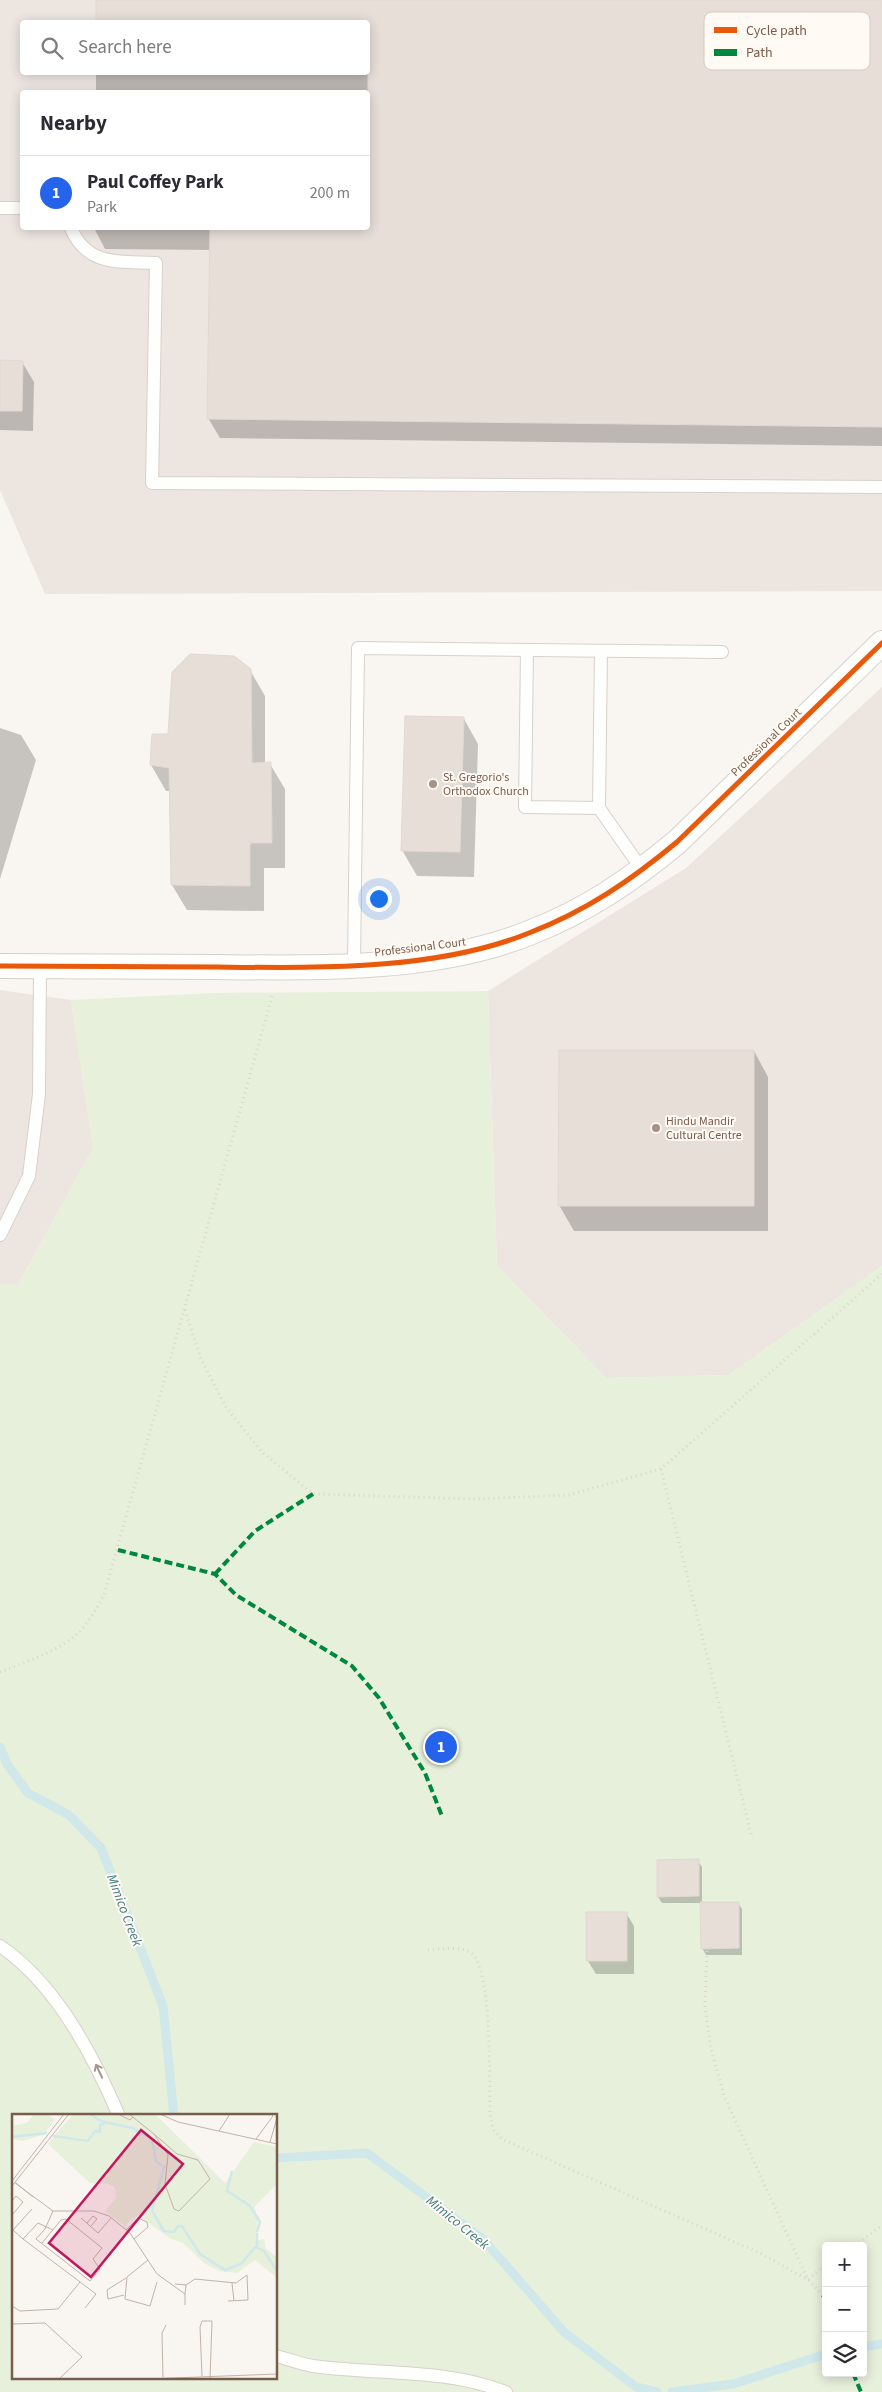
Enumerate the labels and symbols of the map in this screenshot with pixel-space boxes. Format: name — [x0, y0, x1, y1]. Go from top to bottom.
legend — [704, 12, 870, 70]
text: Cycle path — [746, 21, 807, 41]
text: Path — [746, 43, 773, 63]
street label: Professional Court — [727, 704, 805, 781]
place label: St. Gregorio's Orthodox Church — [443, 769, 529, 800]
marker: St. Gregorio's Orthodox Church — [427, 778, 439, 790]
your location — [366, 886, 392, 912]
street label: Professional Court — [373, 933, 467, 962]
place label: Hindu Mandir Cultural Centre — [666, 1113, 742, 1144]
marker: Hindu Mandir Cultural Centre — [650, 1122, 662, 1134]
pin: 1 — [425, 1728, 457, 1766]
water label: Mimico Creek — [101, 1871, 147, 1950]
one-way arrow — [94, 2064, 104, 2079]
inset map — [12, 2114, 278, 2380]
water label: Mimico Creek — [422, 2191, 493, 2255]

